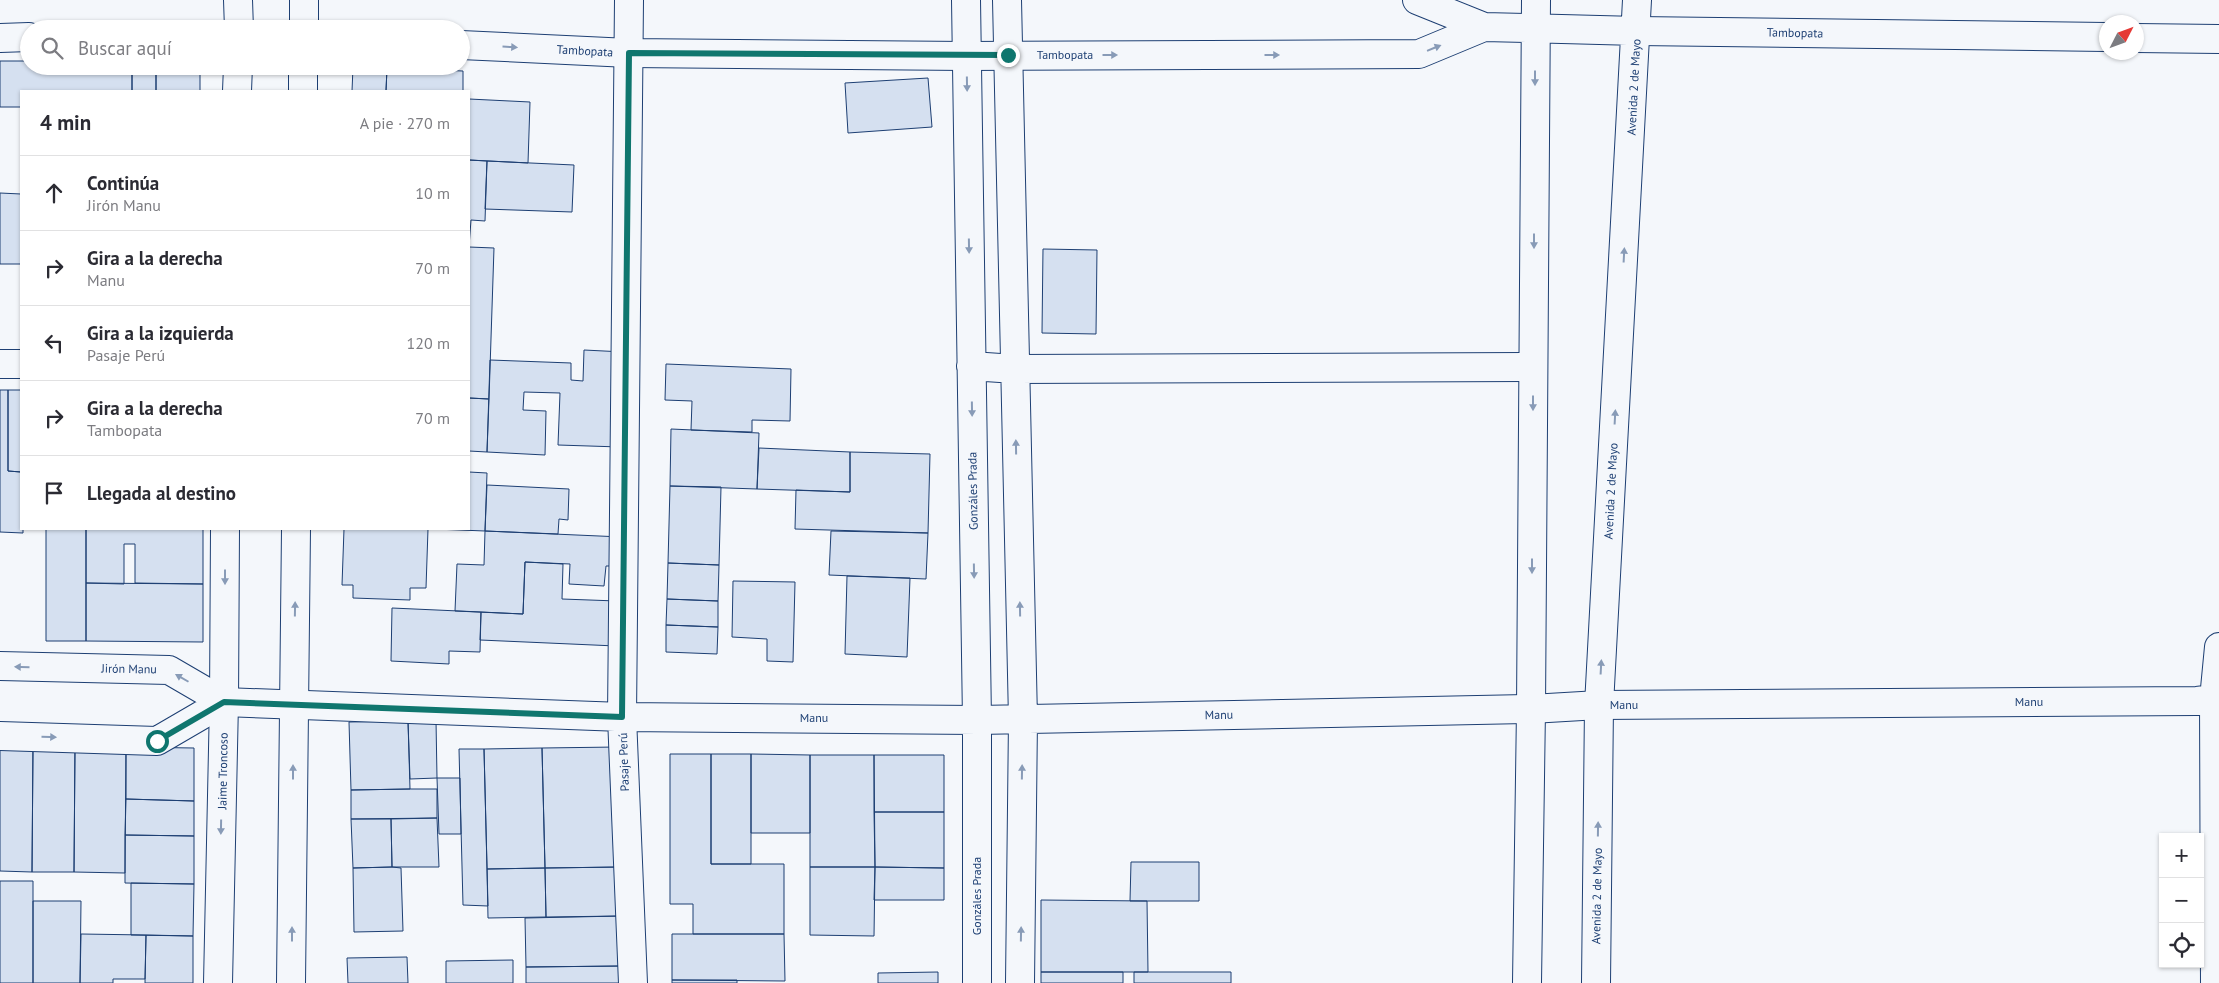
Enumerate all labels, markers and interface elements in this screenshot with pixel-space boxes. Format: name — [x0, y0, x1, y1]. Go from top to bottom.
north arrow — [2099, 15, 2144, 60]
search box — [20, 20, 470, 75]
street label: Tambopata — [1767, 25, 1823, 40]
icon: search — [38, 34, 66, 62]
text: Buscar aquí — [78, 36, 172, 60]
street label: Avenida 2 de Mayo — [1623, 38, 1644, 136]
street label: Tambopata — [556, 42, 614, 59]
one-way arrow — [502, 44, 518, 52]
route end — [997, 44, 1020, 67]
one-way arrow — [1427, 44, 1441, 52]
street label: Tambopata — [1037, 47, 1093, 62]
one-way arrow — [1102, 51, 1118, 59]
one-way arrow — [1265, 51, 1281, 59]
one-way arrow — [1531, 71, 1539, 87]
one-way arrow — [963, 76, 971, 92]
text: 4 min — [40, 109, 91, 136]
text: A pie · 270 m — [360, 113, 450, 133]
text: Continúa — [87, 171, 159, 195]
icon: ahead — [40, 179, 68, 207]
text: 10 m — [415, 183, 450, 203]
text: Jirón Manu — [87, 195, 161, 215]
one-way arrow — [1530, 233, 1538, 249]
one-way arrow — [965, 238, 973, 254]
text: Gira a la derecha — [87, 246, 223, 270]
one-way arrow — [1621, 247, 1629, 263]
icon: right — [40, 254, 68, 282]
text: 70 m — [415, 258, 450, 278]
text: Manu — [87, 270, 125, 290]
text: Gira a la izquierda — [87, 321, 234, 345]
icon: left — [40, 329, 68, 357]
text: 120 m — [407, 333, 450, 353]
text: Pasaje Perú — [87, 345, 165, 365]
text: Gira a la derecha — [87, 396, 223, 420]
one-way arrow — [1529, 396, 1537, 412]
one-way arrow — [968, 401, 976, 417]
icon: right — [40, 404, 68, 432]
text: 70 m — [415, 408, 450, 428]
one-way arrow — [1612, 409, 1620, 425]
text: Tambopata — [87, 420, 162, 440]
one-way arrow — [1012, 439, 1020, 455]
street label: Avenida 2 de Mayo — [1600, 442, 1621, 540]
street label: Gonzáles Prada — [964, 452, 981, 530]
icon: arrive — [40, 479, 68, 507]
text: Llegada al destino — [87, 481, 236, 505]
one-way arrow — [1528, 558, 1536, 574]
one-way arrow — [971, 563, 979, 579]
one-way arrow — [221, 570, 229, 586]
one-way arrow — [291, 601, 299, 617]
one-way arrow — [1016, 601, 1024, 617]
one-way arrow — [1598, 659, 1606, 675]
street label: Jirón Manu — [100, 660, 157, 676]
one-way arrow — [13, 662, 29, 670]
one-way arrow — [175, 673, 189, 682]
street label: Manu — [2015, 694, 2043, 709]
street label: Manu — [1610, 697, 1638, 712]
street label: Manu — [1205, 707, 1233, 722]
street label: Manu — [800, 710, 828, 725]
route start — [146, 730, 169, 753]
street label: Jaime Troncoso — [214, 732, 231, 811]
street label: Pasaje Perú — [615, 732, 632, 792]
one-way arrow — [41, 734, 57, 742]
one-way arrow — [289, 764, 297, 780]
one-way arrow — [1018, 764, 1026, 780]
one-way arrow — [217, 820, 225, 836]
one-way arrow — [1594, 821, 1602, 837]
map controls — [2159, 833, 2204, 968]
button: + — [2159, 833, 2204, 878]
street label: Avenida 2 de Mayo — [1588, 848, 1605, 944]
street label: Gonzáles Prada — [969, 857, 984, 935]
button: − — [2159, 878, 2204, 923]
button: locate — [2159, 923, 2204, 968]
one-way arrow — [288, 926, 296, 942]
one-way arrow — [1017, 926, 1025, 942]

